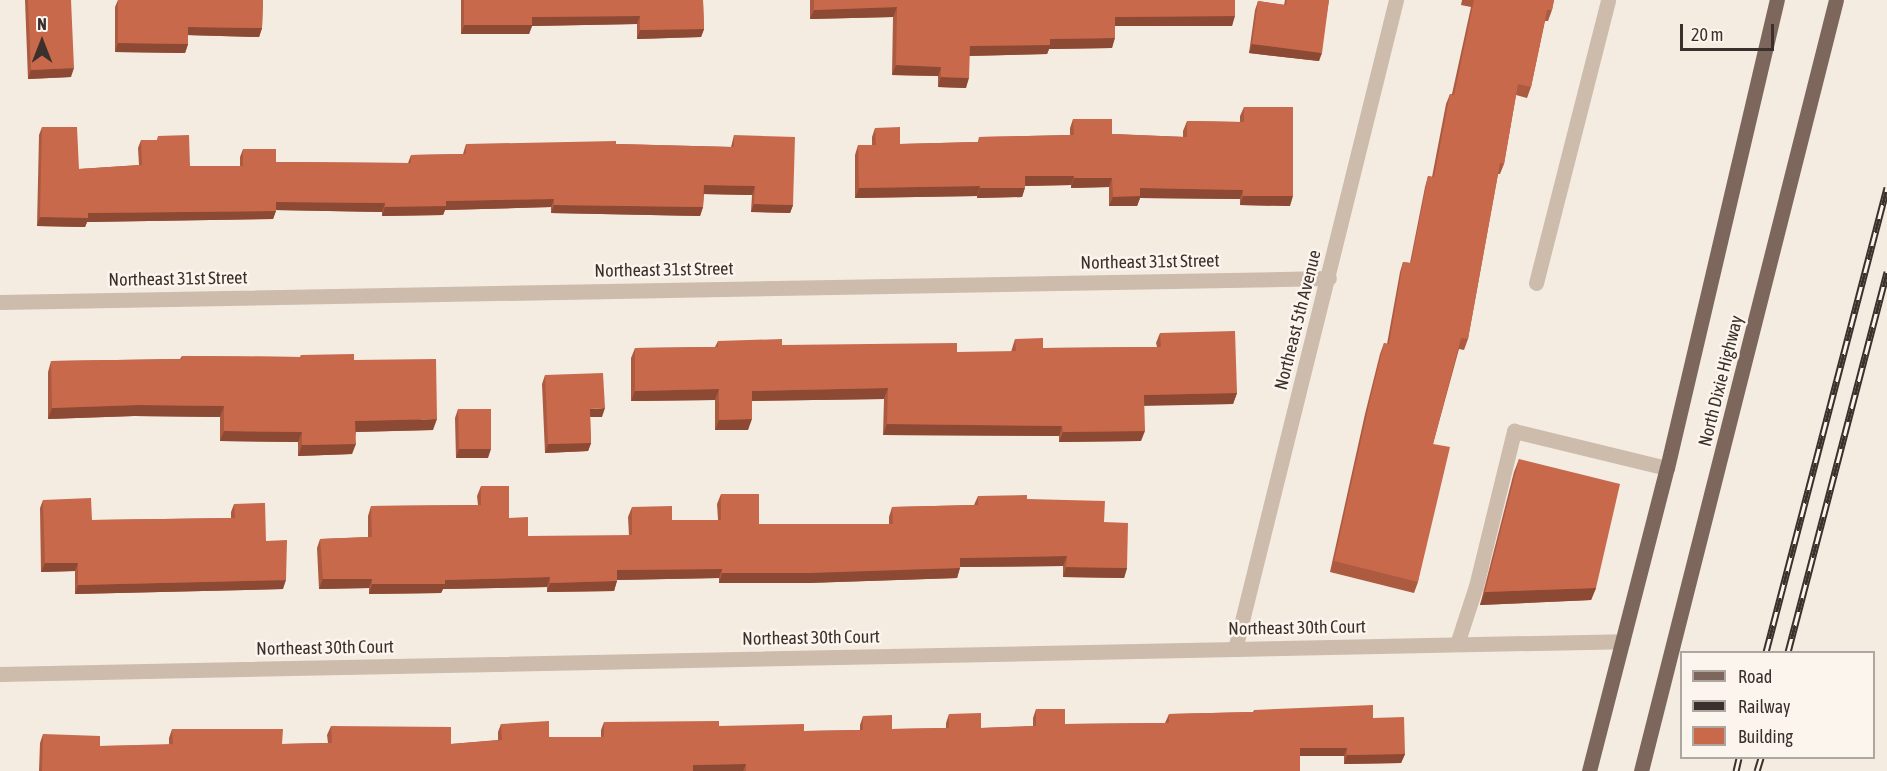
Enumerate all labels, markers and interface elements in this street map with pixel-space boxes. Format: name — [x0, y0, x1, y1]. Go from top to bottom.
north arrow — [12, 12, 72, 72]
scale bar — [1683, 12, 1778, 50]
text: N — [37, 15, 47, 33]
text: 20 m — [1691, 24, 1723, 45]
street label: Northeast 5th Avenue — [1270, 248, 1326, 392]
street label: Northeast 31st Street — [1080, 250, 1220, 274]
street label: Northeast 31st Street — [594, 258, 734, 282]
street label: Northeast 31st Street — [108, 267, 248, 291]
street label: North Dixie Highway — [1694, 313, 1748, 449]
street label: Northeast 30th Court — [1228, 616, 1366, 640]
street label: Northeast 30th Court — [742, 626, 880, 650]
street label: Northeast 30th Court — [256, 636, 394, 660]
legend — [1680, 651, 1875, 759]
text: Road — [1738, 666, 1772, 687]
text: Railway — [1738, 696, 1790, 717]
text: Building — [1738, 726, 1793, 747]

